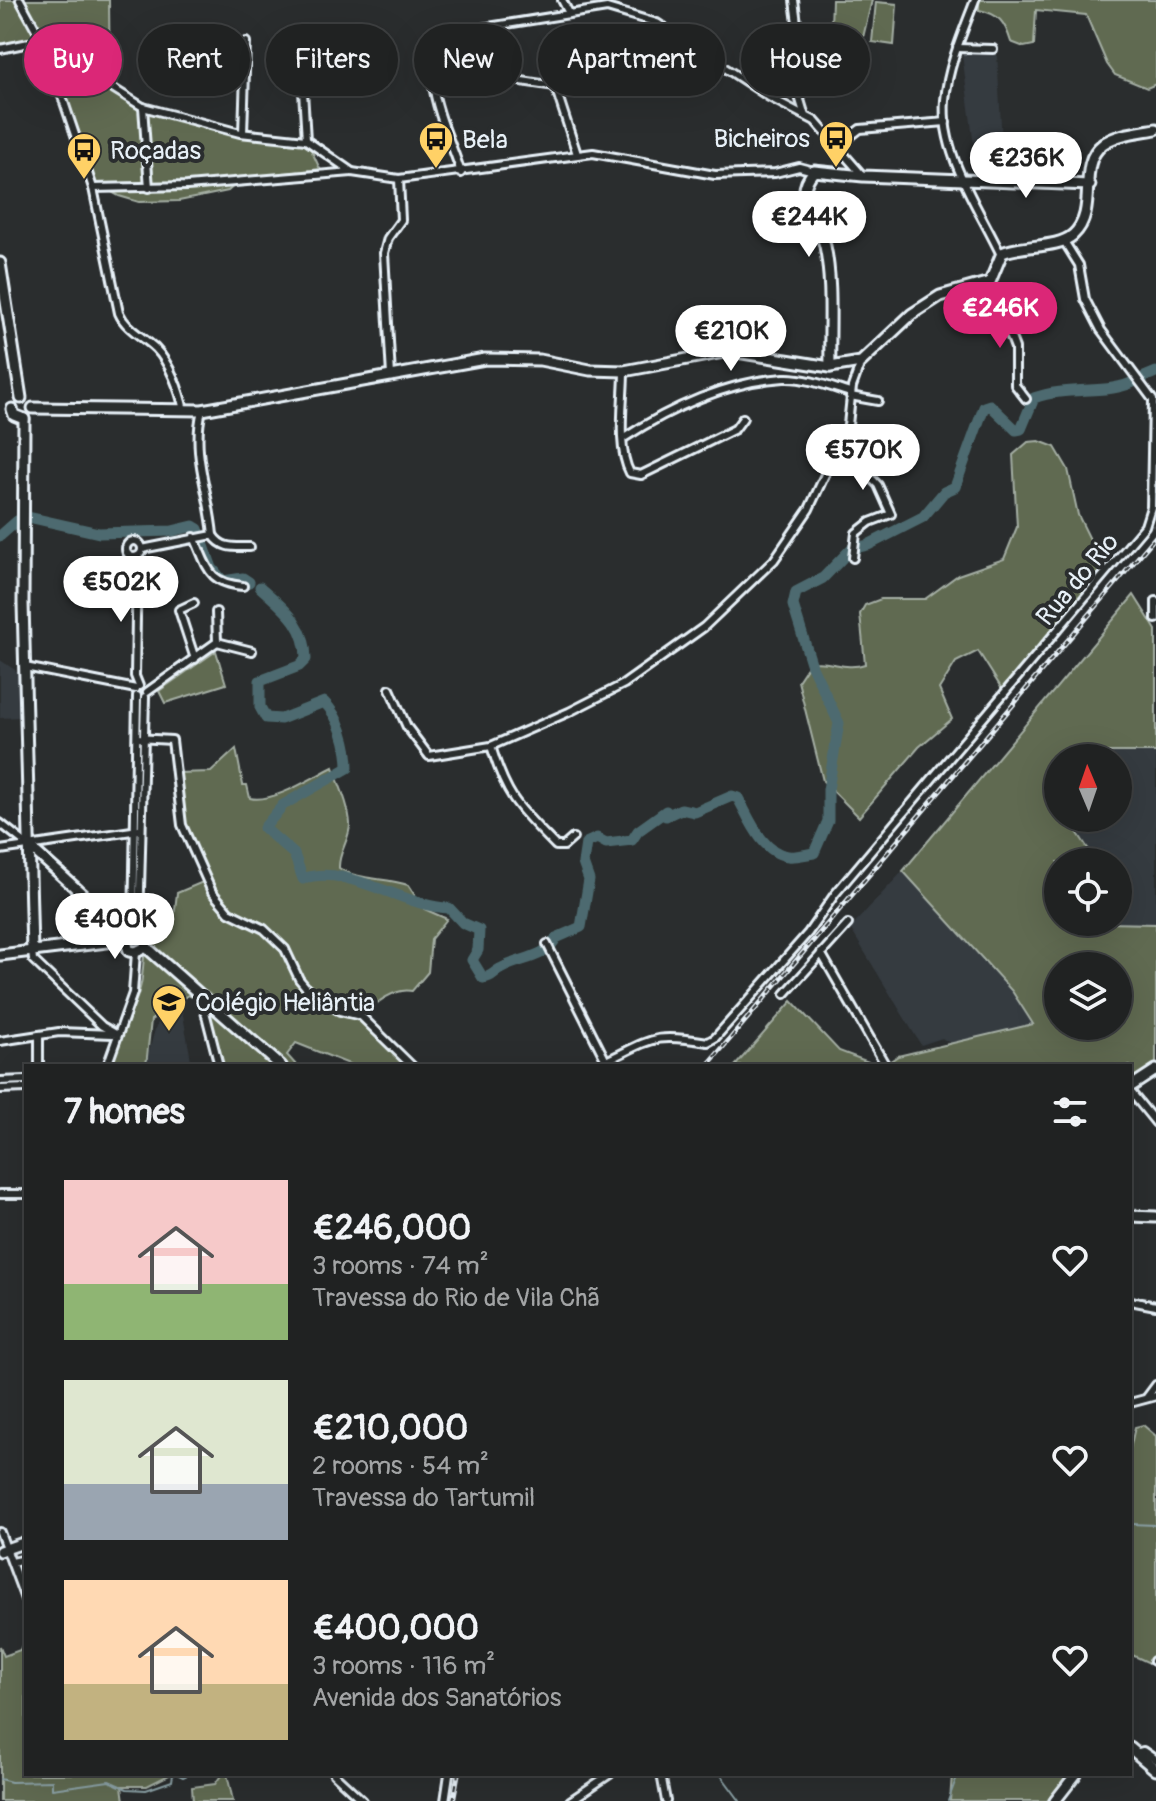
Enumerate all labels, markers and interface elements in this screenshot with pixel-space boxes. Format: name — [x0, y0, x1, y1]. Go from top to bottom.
chip: Buy — [24, 24, 122, 96]
chip: Rent — [138, 24, 250, 96]
chip: Filters — [266, 24, 398, 96]
chip: New — [414, 24, 522, 96]
chip: Apartment — [538, 24, 725, 96]
chip: House — [741, 24, 870, 96]
bus stop icon: Bicheiros — [817, 119, 855, 169]
bus stop icon: Bela — [417, 120, 455, 170]
place label: Bicheiros — [713, 123, 810, 155]
place label: Bela — [462, 124, 508, 156]
bus stop icon: Roçadas — [65, 131, 103, 181]
pin: €236K — [970, 132, 1082, 200]
place label: Roçadas — [110, 135, 201, 167]
text: €236K — [988, 142, 1064, 174]
pin: €244K — [753, 191, 865, 259]
text: €244K — [770, 201, 848, 233]
pin: €246K — [944, 282, 1056, 350]
text: €246K — [961, 292, 1039, 324]
pin: €210K — [675, 305, 787, 373]
text: €210K — [693, 315, 769, 347]
pin: €570K — [807, 424, 919, 492]
text: €570K — [824, 434, 902, 466]
street label: Rua do Rio — [1030, 527, 1126, 633]
pin: €502K — [65, 556, 177, 624]
text: €502K — [81, 566, 161, 598]
north arrow — [1044, 744, 1132, 832]
map controls — [1044, 744, 1132, 1040]
button: locate — [1044, 848, 1132, 936]
pin: €400K — [59, 893, 171, 961]
text: €400K — [73, 903, 157, 935]
button: layers — [1044, 952, 1132, 1040]
school or university icon: Colégio Heliântia — [150, 983, 188, 1033]
place label: Colégio Heliântia — [195, 987, 375, 1019]
icon: filters — [1048, 1090, 1092, 1134]
text: 7 homes — [64, 1091, 185, 1134]
text: €246,000 — [312, 1207, 471, 1250]
icon: home — [128, 1212, 224, 1308]
icon: heart — [1048, 1238, 1092, 1282]
text: 3 rooms · 74 m² — [312, 1250, 489, 1282]
text: Travessa do Rio de Vila Chã — [312, 1282, 601, 1314]
text: €210,000 — [312, 1407, 468, 1450]
icon: home — [128, 1412, 224, 1508]
icon: heart — [1048, 1438, 1092, 1482]
text: 2 rooms · 54 m² — [312, 1450, 489, 1482]
text: Travessa do Tartumil — [312, 1482, 535, 1514]
text: €400,000 — [312, 1607, 479, 1650]
icon: home — [128, 1612, 224, 1708]
icon: heart — [1048, 1638, 1092, 1682]
text: 3 rooms · 116 m² — [312, 1650, 495, 1682]
text: Avenida dos Sanatórios — [312, 1682, 561, 1714]

